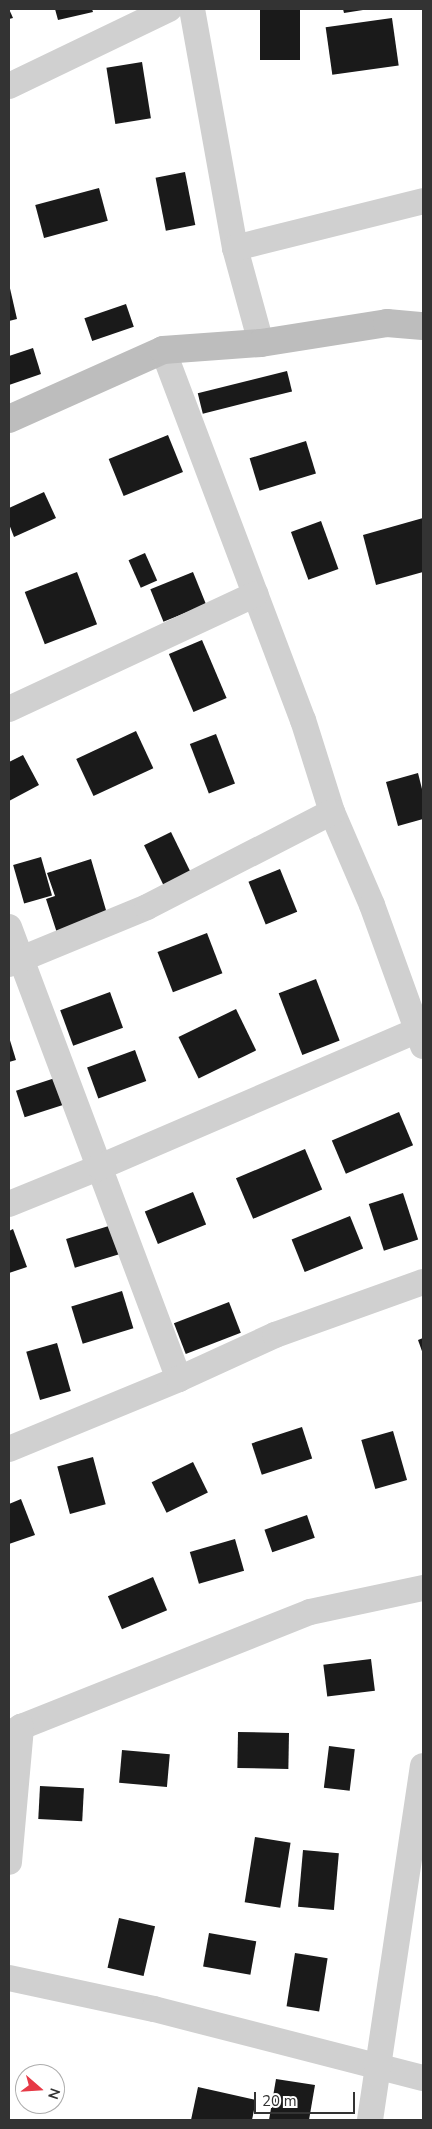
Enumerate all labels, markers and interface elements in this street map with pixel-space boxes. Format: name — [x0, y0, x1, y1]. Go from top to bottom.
north arrow — [15, 2064, 65, 2114]
scale bar — [257, 2082, 358, 2114]
text: N — [43, 2086, 64, 2102]
text: 20 m — [262, 2091, 297, 2111]

